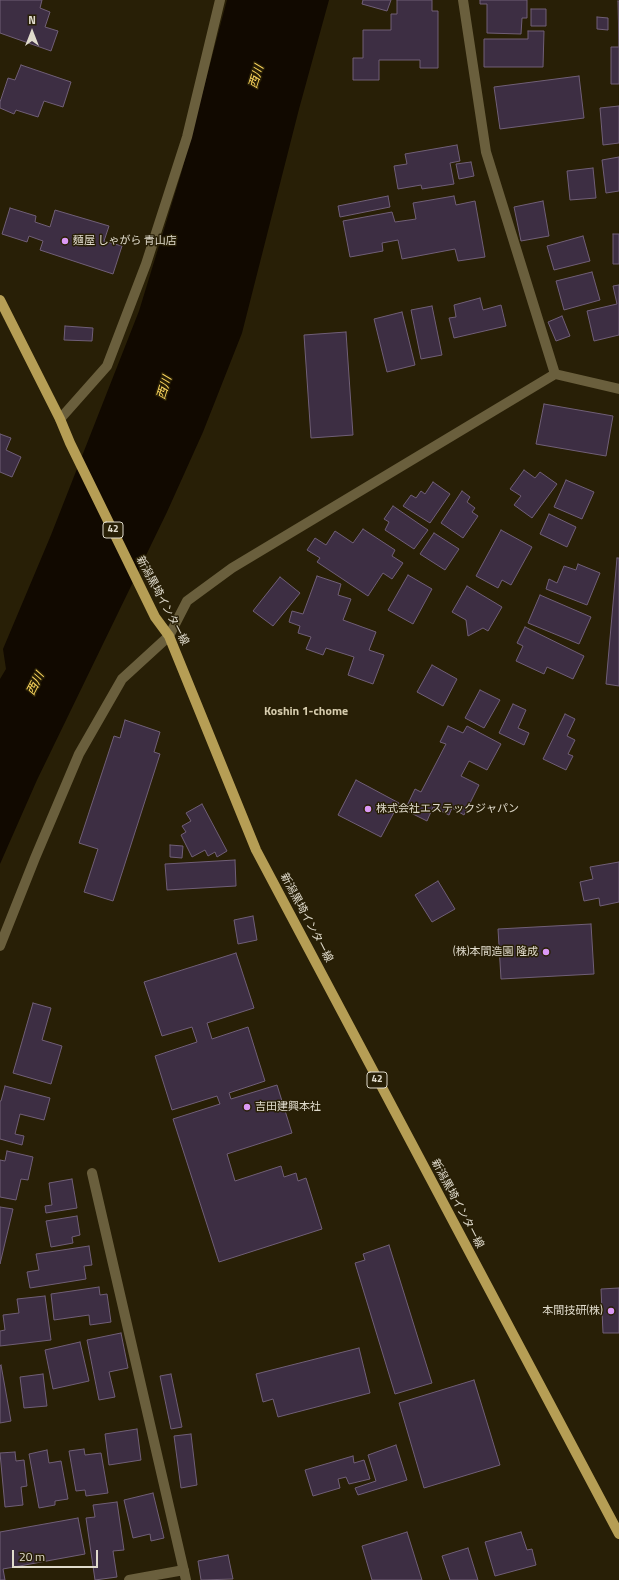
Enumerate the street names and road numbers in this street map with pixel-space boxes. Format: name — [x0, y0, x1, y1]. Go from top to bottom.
road number: 42 — [103, 522, 123, 538]
street label: 新潟黒埼インター線 — [133, 554, 191, 648]
street label: 新潟黒埼インター線 — [277, 871, 335, 965]
road number: 42 — [367, 1072, 387, 1088]
street label: 新潟黒埼インター線 — [428, 1157, 486, 1251]

